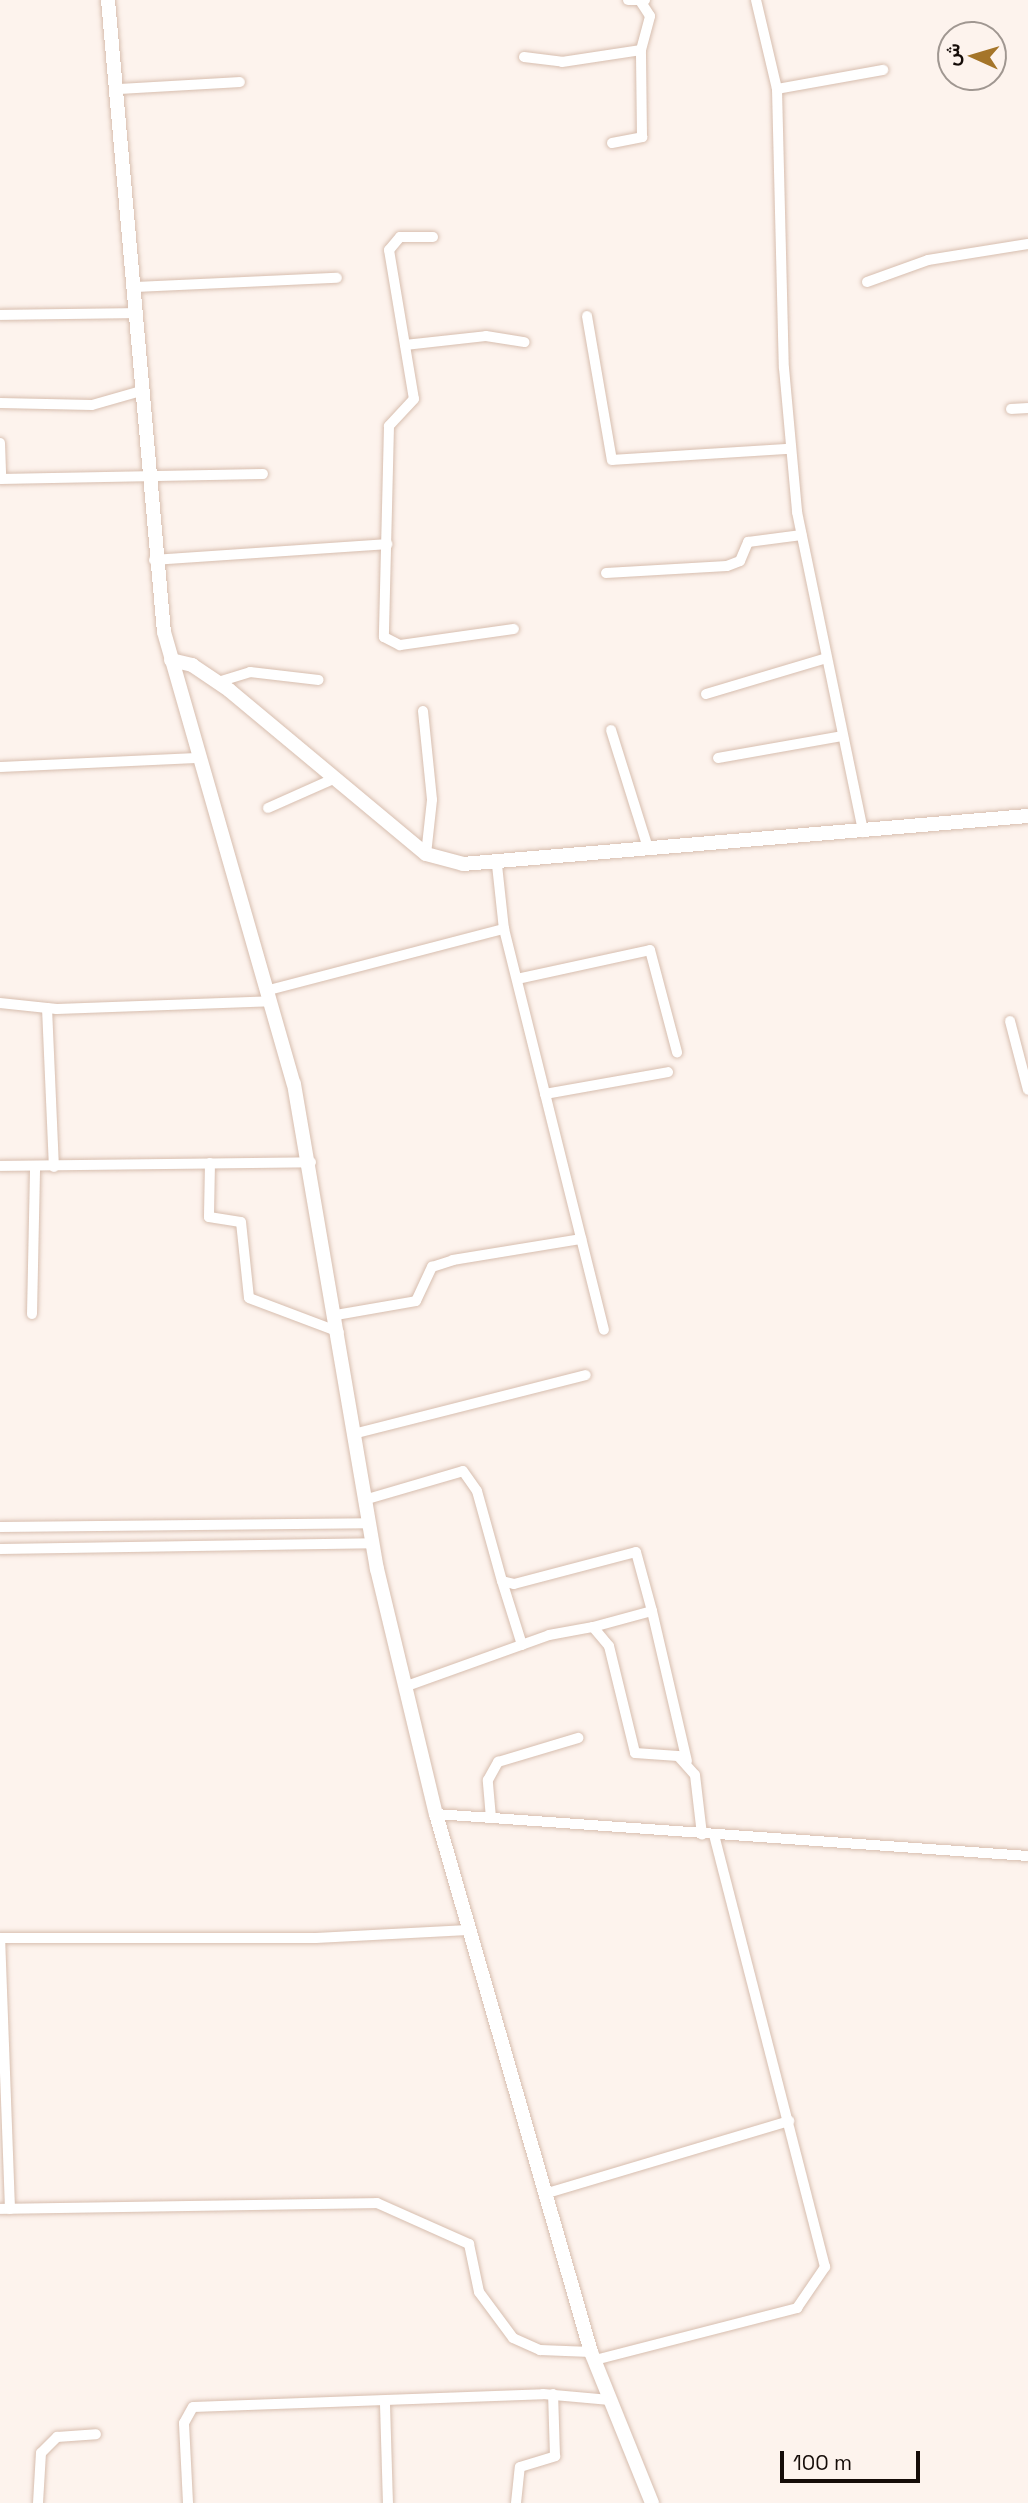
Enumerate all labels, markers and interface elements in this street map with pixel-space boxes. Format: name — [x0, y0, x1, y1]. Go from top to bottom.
north arrow — [937, 21, 1007, 91]
text: ش — [939, 42, 966, 67]
scale bar — [783, 2436, 923, 2480]
text: 100 m — [793, 2449, 852, 2476]

